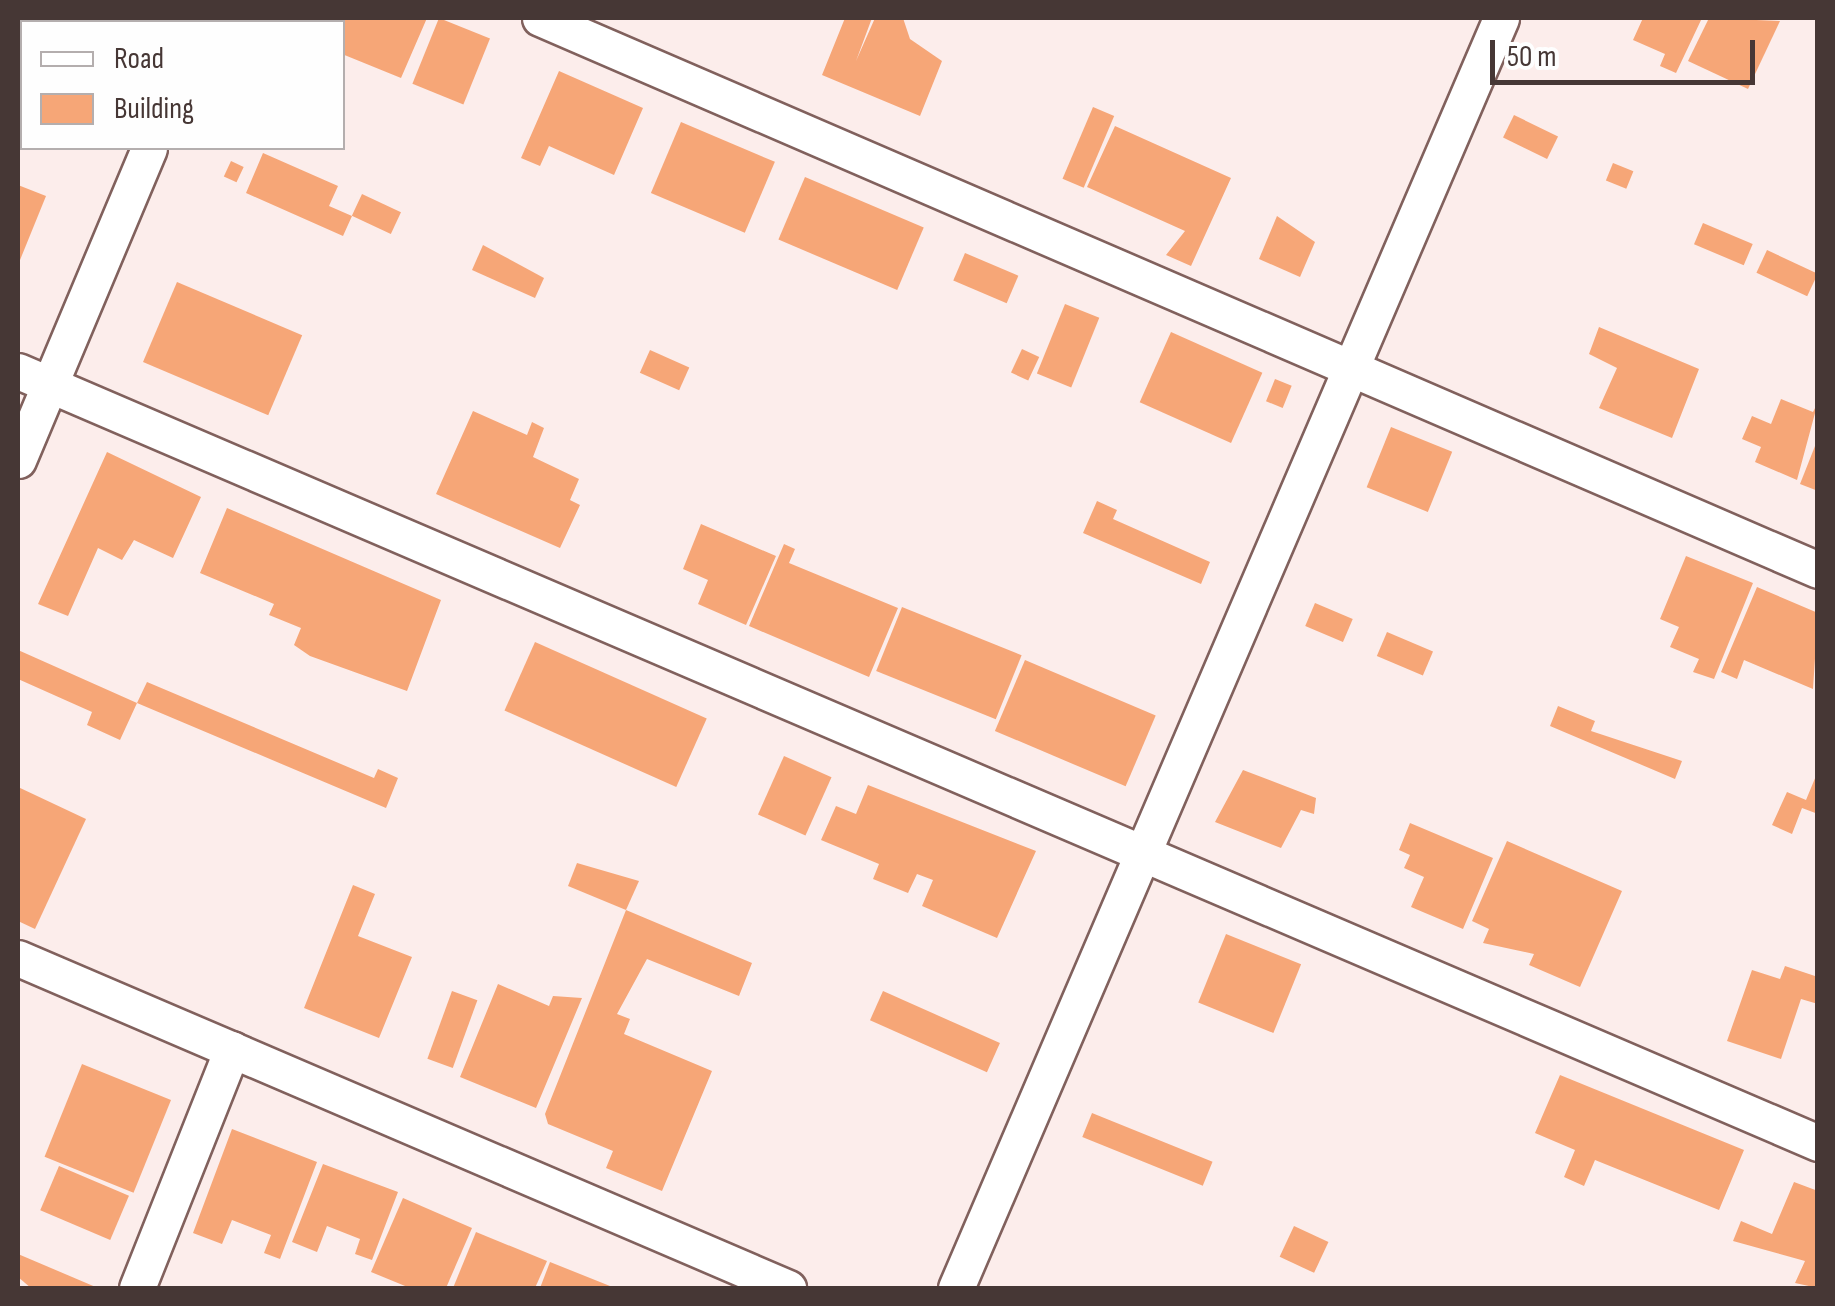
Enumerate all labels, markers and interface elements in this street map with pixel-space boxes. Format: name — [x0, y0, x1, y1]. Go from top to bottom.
legend — [20, 20, 345, 150]
scale bar — [1495, 20, 1760, 82]
text: 50 m — [1507, 39, 1556, 75]
text: Road — [114, 41, 164, 77]
text: Building — [114, 91, 194, 127]

